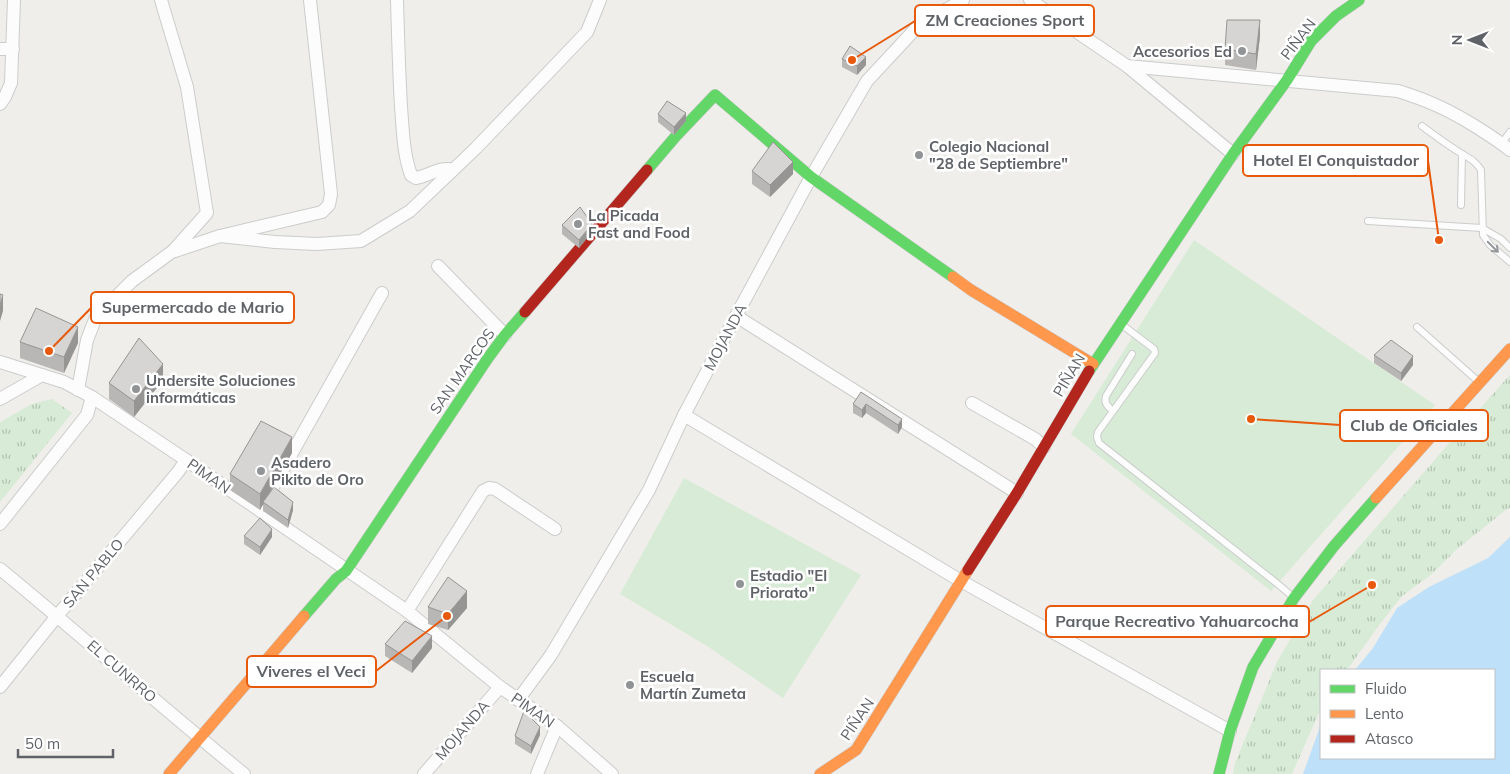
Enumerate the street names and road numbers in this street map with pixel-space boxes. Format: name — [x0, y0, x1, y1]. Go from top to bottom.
street label: PIÑAN — [1276, 14, 1320, 64]
street label: MOJANDA — [699, 300, 751, 374]
street label: SAN MARCOS — [425, 324, 499, 418]
street label: PIÑAN — [1049, 350, 1089, 400]
street label: PIMAN — [184, 454, 234, 498]
street label: SAN PABLO — [59, 534, 127, 612]
street label: EL CUNRRO — [83, 636, 161, 706]
street label: PIMAN — [508, 688, 558, 732]
street label: PIÑAN — [836, 694, 878, 744]
street label: MOJANDA — [431, 696, 493, 764]

